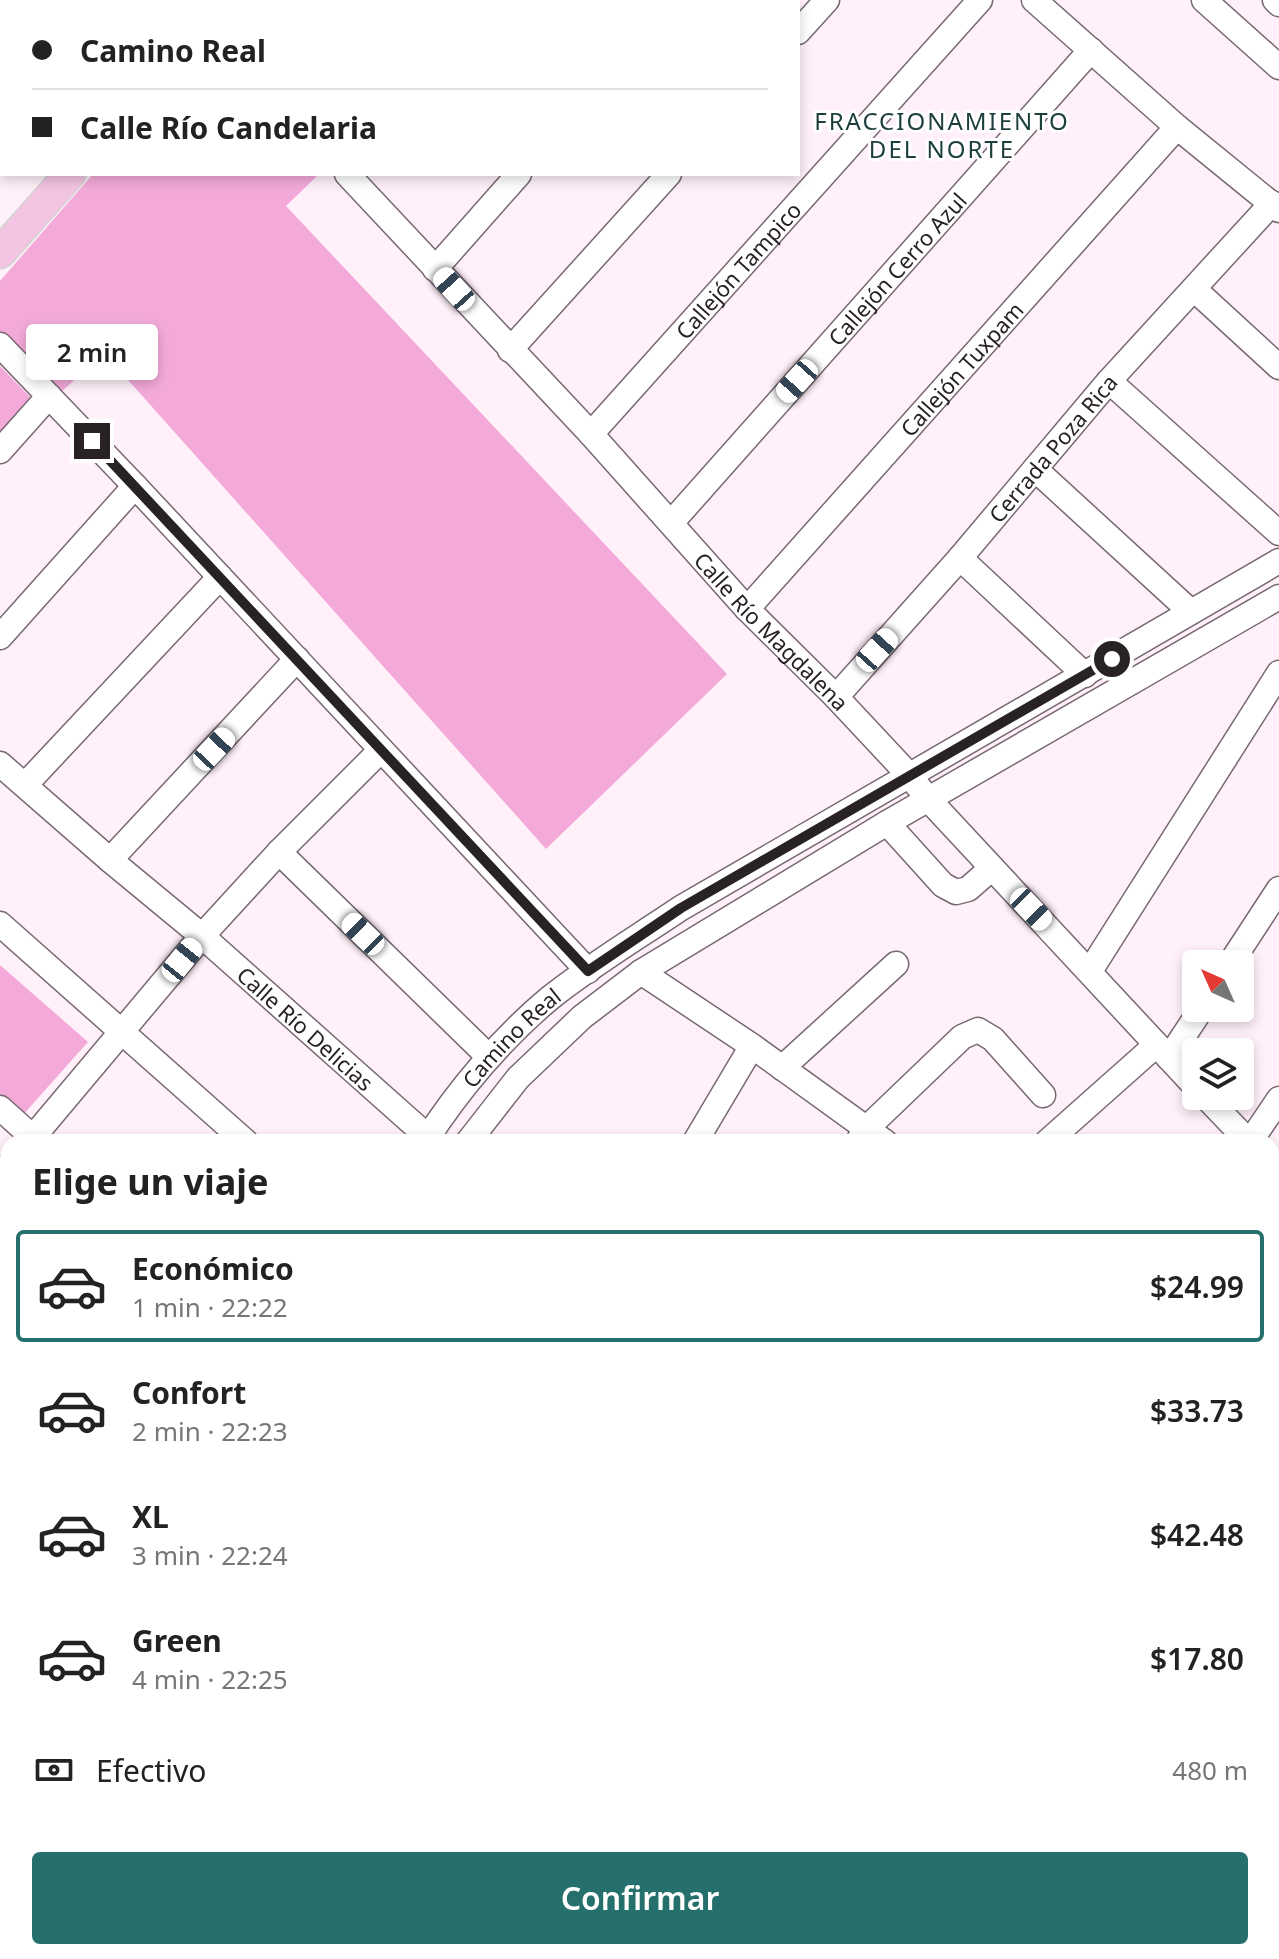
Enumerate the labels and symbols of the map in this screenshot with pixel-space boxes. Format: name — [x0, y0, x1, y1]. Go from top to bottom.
district label: FRACCIONAMIENTO DEL NORTE — [814, 104, 1070, 165]
street label: Callejón Cerro Azul — [821, 186, 973, 352]
street label: Callejón Tampico — [668, 195, 807, 345]
car — [429, 263, 479, 315]
street label: Callejón Tuxpam — [893, 295, 1030, 443]
callout: 2 min — [26, 325, 158, 381]
car — [772, 355, 822, 407]
street label: Cerrada Poza Rica — [981, 368, 1124, 529]
route end — [74, 423, 110, 459]
street label: Calle Río Magdalena — [688, 545, 856, 717]
car — [852, 624, 902, 676]
route start — [1094, 641, 1130, 677]
car — [189, 723, 239, 775]
car — [1006, 883, 1056, 935]
car — [337, 909, 389, 959]
car — [158, 934, 206, 986]
north arrow — [1182, 950, 1254, 1022]
street label: Calle Río Delicias — [231, 959, 380, 1097]
street label: Camino Real — [455, 980, 566, 1093]

